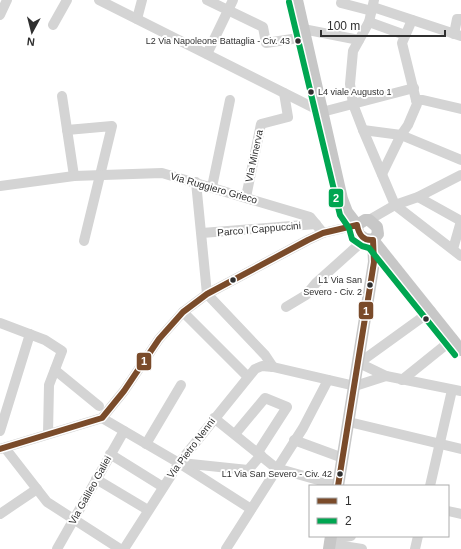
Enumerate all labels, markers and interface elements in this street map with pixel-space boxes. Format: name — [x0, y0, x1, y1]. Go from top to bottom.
north arrow — [12, 12, 52, 52]
scale bar — [321, 12, 445, 38]
text: 100 m — [327, 19, 360, 33]
text: N — [26, 35, 35, 48]
place label: L2 Via Napoleone Battaglia - Civ. 43 — [146, 36, 290, 46]
marker: L2 Via Napoleone Battaglia - Civ. 43 — [293, 36, 303, 46]
marker: L4 viale Augusto 1 — [306, 87, 316, 97]
place label: L4 viale Augusto 1 — [318, 87, 392, 97]
street label: VIa Minerva — [243, 128, 265, 183]
street label: Via Ruggiero Grieco — [169, 170, 259, 206]
line badge: 2 — [328, 188, 344, 208]
text: 2 — [333, 192, 339, 204]
street label: Parco I Cappuccini — [217, 220, 301, 238]
unlabelled marker — [228, 275, 238, 285]
place label: L1 Via San Severo - Civ. 2 — [303, 275, 362, 297]
marker: L1 Via San Severo - Civ. 2 — [365, 280, 375, 290]
line badge: 1 — [358, 301, 374, 320]
text: 1 — [363, 305, 369, 317]
unlabelled marker — [421, 314, 431, 324]
line badge: 1 — [136, 352, 152, 371]
text: 1 — [141, 355, 147, 367]
street label: Via Pietro Nenni — [165, 416, 217, 480]
street label: Via Galileo Galiei — [67, 454, 113, 526]
place label: L1 Via San Severo - Civ. 42 — [222, 469, 332, 479]
marker: L1 Via San Severo - Civ. 42 — [335, 469, 345, 479]
legend — [309, 485, 449, 537]
text: 1 — [345, 494, 352, 508]
text: 2 — [345, 514, 352, 528]

